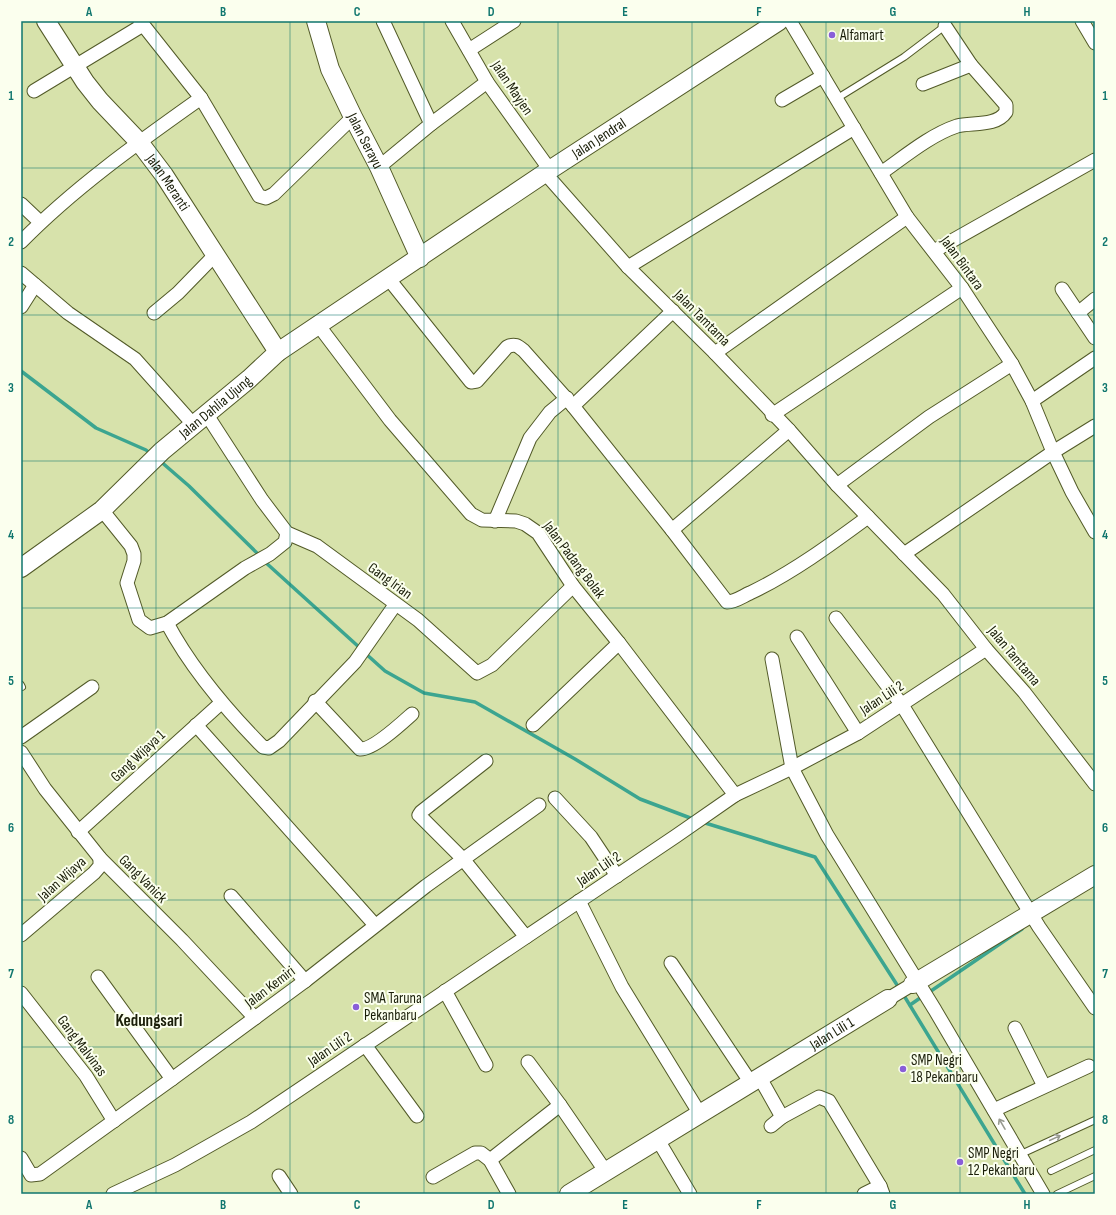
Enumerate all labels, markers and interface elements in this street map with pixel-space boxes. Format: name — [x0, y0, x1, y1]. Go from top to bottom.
text: A — [85, 4, 93, 20]
text: B — [220, 4, 226, 20]
text: C — [354, 4, 361, 20]
text: D — [488, 4, 495, 20]
text: E — [622, 4, 628, 20]
text: F — [756, 4, 762, 20]
text: G — [890, 4, 897, 20]
text: H — [1024, 4, 1031, 20]
place label: Alfamart — [839, 26, 884, 45]
marker: Alfamart — [827, 30, 837, 40]
street label: Jalan Mayjen — [486, 56, 537, 119]
text: 1 — [8, 88, 14, 104]
text: 1 — [1102, 88, 1108, 104]
street label: Jalan Serayu — [342, 109, 388, 172]
street label: Jalan Jendral — [567, 114, 629, 163]
street label: Jalan Meranti — [141, 149, 194, 215]
street label: Jalan Bintara — [935, 231, 988, 294]
text: 2 — [8, 234, 14, 250]
text: 2 — [1102, 234, 1108, 250]
street label: Jalan Tamtama — [669, 285, 735, 351]
street label: Jalan Dahlia Ujung — [174, 371, 256, 443]
text: 3 — [8, 380, 14, 396]
text: 3 — [1102, 380, 1108, 396]
street label: Jalan Padang Bolak — [538, 517, 609, 603]
text: 4 — [8, 527, 14, 543]
text: 4 — [1102, 527, 1108, 543]
street label: Gang Irian — [364, 559, 416, 603]
street label: Jalan Tamtama — [983, 621, 1045, 690]
text: 5 — [8, 673, 14, 689]
text: 5 — [1102, 673, 1108, 689]
street label: Jalan Lili 2 — [855, 677, 908, 720]
street label: Gang Wijaya 1 — [107, 725, 170, 786]
text: 6 — [8, 820, 14, 836]
text: 6 — [1102, 820, 1108, 836]
street label: Jalan Lili 2 — [573, 847, 625, 891]
street label: Gang Vanick — [115, 851, 171, 907]
street label: Jalan Wijaya — [33, 852, 90, 906]
street label: Jalan Kemiri — [240, 962, 299, 1013]
text: 7 — [8, 966, 14, 982]
text: 7 — [1102, 966, 1108, 982]
place label: SMA Taruna Pekanbaru — [364, 989, 422, 1025]
marker: SMA Taruna Pekanbaru — [351, 1002, 361, 1012]
district label: Kedungsari — [115, 1011, 183, 1031]
street label: Gang Malvinas — [53, 1012, 111, 1080]
street label: Jalan Lili 1 — [805, 1012, 858, 1055]
street label: Jalan Lili 2 — [304, 1027, 356, 1071]
place label: SMP Negri 18 Pekanbaru — [911, 1051, 978, 1087]
marker: SMP Negri 18 Pekanbaru — [898, 1064, 908, 1074]
text: 8 — [8, 1112, 14, 1128]
text: 8 — [1102, 1112, 1108, 1128]
one-way arrow — [997, 1118, 1005, 1130]
one-way arrow — [1048, 1134, 1060, 1141]
place label: SMP Negri 12 Pekanbaru — [968, 1144, 1035, 1180]
marker: SMP Negri 12 Pekanbaru — [955, 1157, 965, 1167]
text: A — [85, 1197, 93, 1213]
text: B — [220, 1197, 226, 1213]
text: C — [354, 1197, 361, 1213]
text: D — [488, 1197, 495, 1213]
text: E — [622, 1197, 628, 1213]
text: F — [756, 1197, 762, 1213]
text: G — [890, 1197, 897, 1213]
text: H — [1024, 1197, 1031, 1213]

